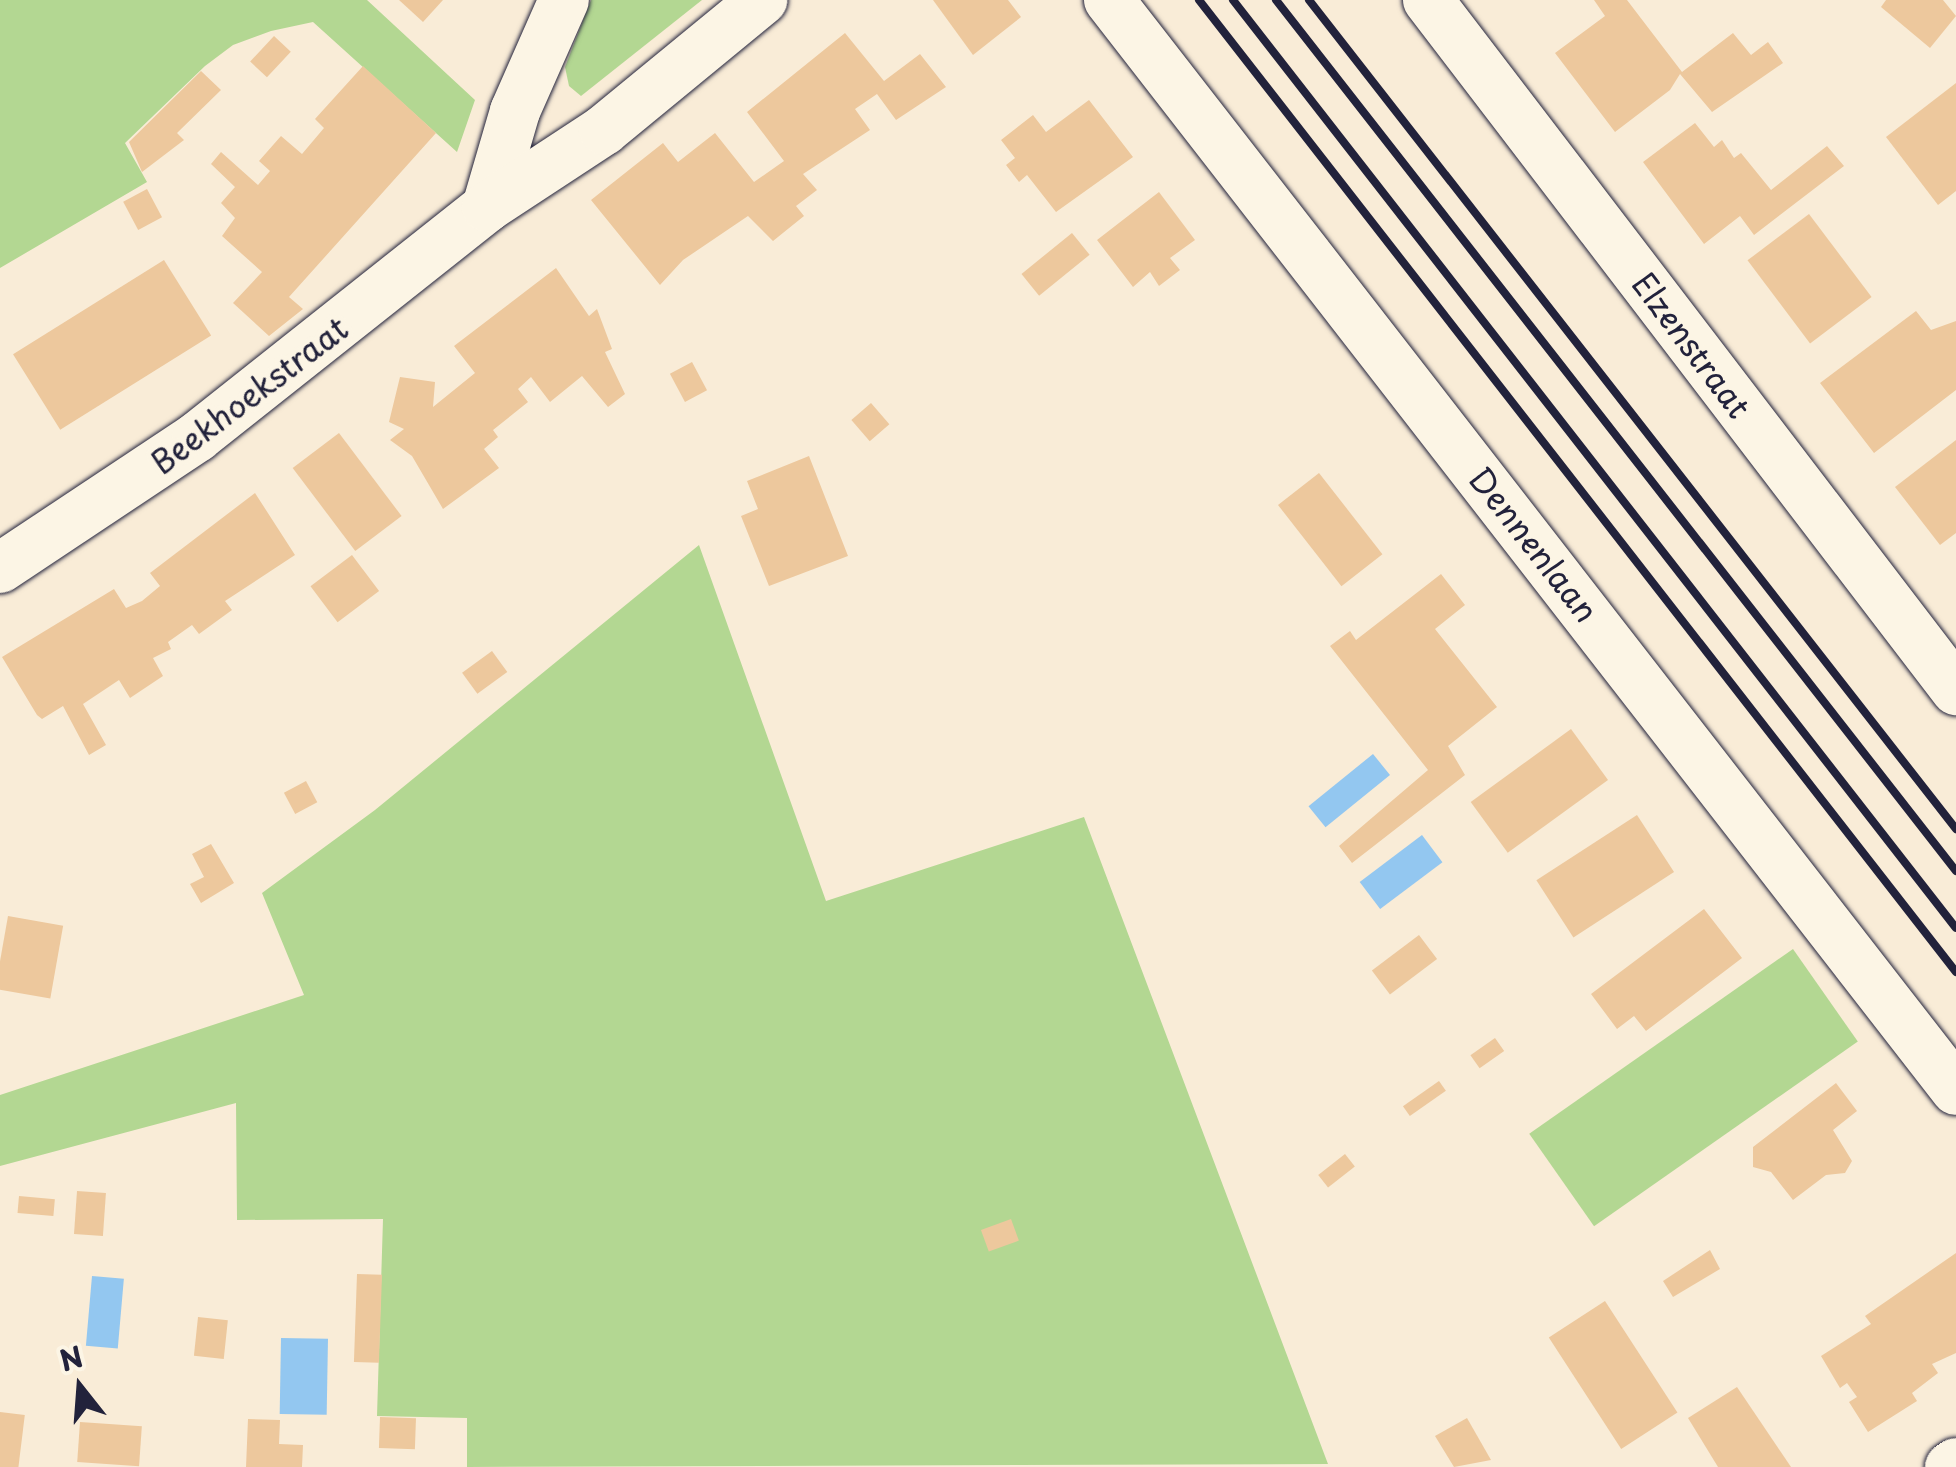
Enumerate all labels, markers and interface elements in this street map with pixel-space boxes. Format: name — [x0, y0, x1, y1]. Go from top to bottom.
street label: Elzenstraat — [1625, 265, 1759, 425]
street label: Beekhoekstraat — [143, 308, 355, 482]
street label: Dennenlaan — [1462, 459, 1606, 629]
text: N — [54, 1334, 88, 1382]
north arrow — [30, 1337, 130, 1437]

